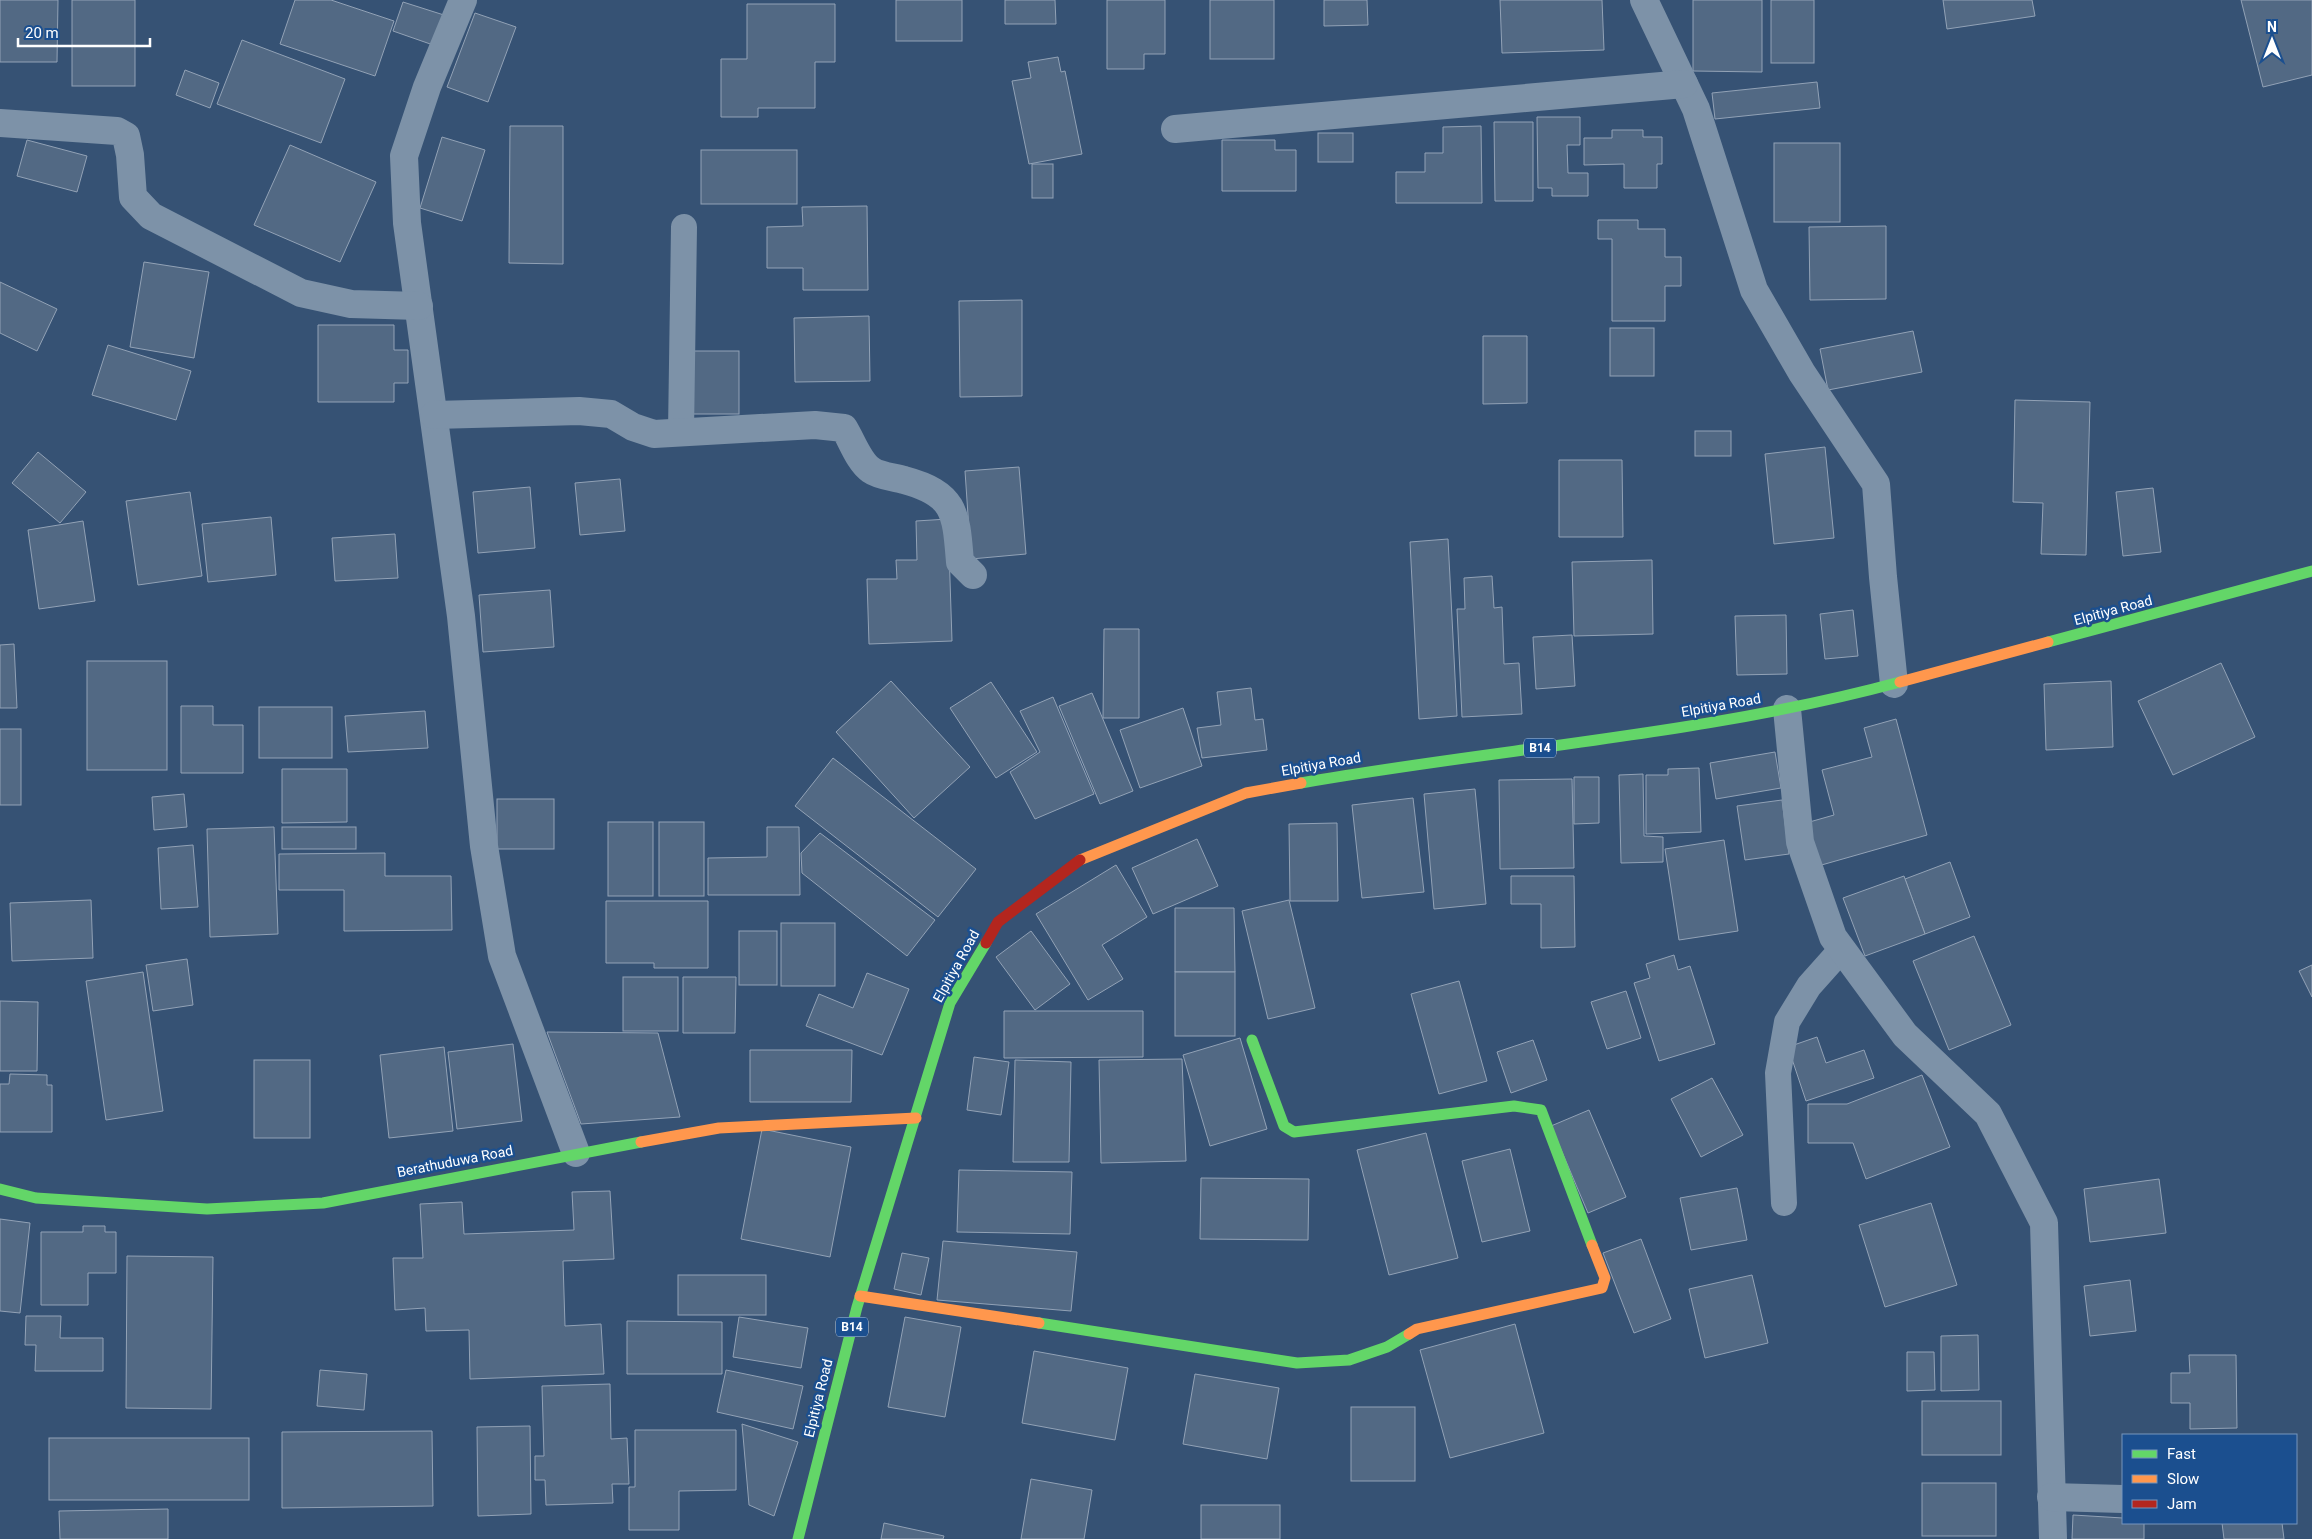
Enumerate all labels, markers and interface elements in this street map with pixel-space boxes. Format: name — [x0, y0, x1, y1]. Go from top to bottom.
scale bar — [18, 15, 150, 47]
north arrow — [2247, 15, 2297, 65]
text: N — [2267, 19, 2277, 35]
text: 20 m — [25, 24, 59, 42]
street label: Elpitiya Road — [2072, 592, 2154, 628]
street label: Elpitiya Road — [1680, 690, 1762, 720]
road number: B14 — [1524, 738, 1556, 758]
street label: Elpitiya Road — [1280, 749, 1362, 779]
street label: Elpitiya Road — [930, 927, 982, 1005]
street label: Berathuduwa Road — [396, 1142, 514, 1180]
road number: B14 — [836, 1318, 868, 1336]
street label: Elpitiya Road — [801, 1357, 835, 1439]
legend — [2122, 1434, 2297, 1524]
text: Fast — [2167, 1445, 2196, 1463]
text: Slow — [2167, 1470, 2199, 1488]
text: Jam — [2167, 1495, 2197, 1513]

